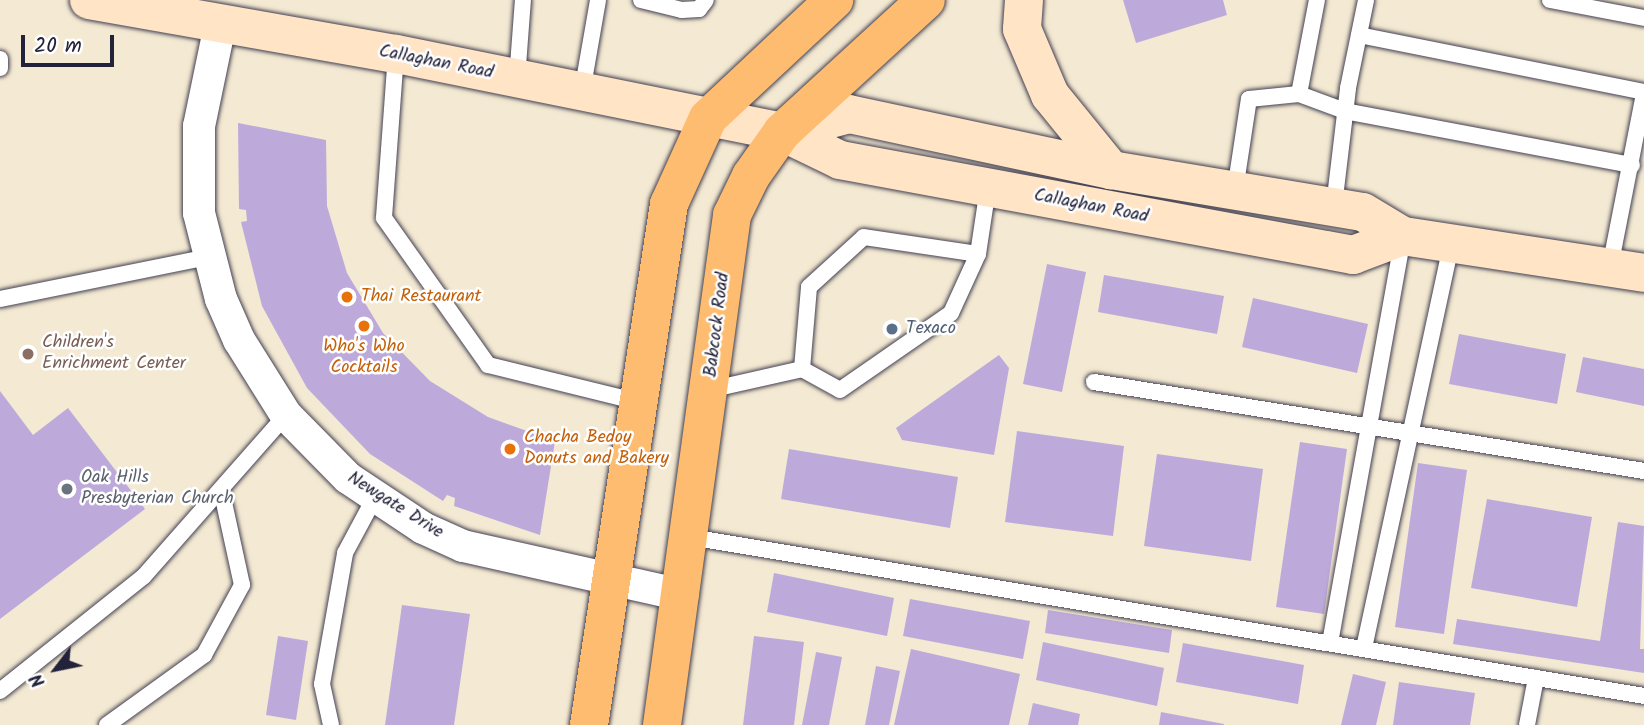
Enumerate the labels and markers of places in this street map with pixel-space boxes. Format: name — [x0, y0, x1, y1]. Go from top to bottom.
place label: Thai Restaurant — [361, 286, 482, 308]
marker: Thai Restaurant — [339, 289, 355, 305]
marker: Who's Who Cocktails — [356, 318, 372, 334]
place label: Texaco — [906, 318, 956, 340]
marker: Texaco — [884, 321, 900, 337]
place label: Children's Enrichment Center — [42, 333, 186, 376]
place label: Who's Who Cocktails — [323, 337, 405, 380]
marker: Children's Enrichment Center — [20, 346, 36, 362]
place label: Chacha Bedoy Donuts and Bakery — [524, 428, 669, 471]
marker: Chacha Bedoy Donuts and Bakery — [502, 441, 518, 457]
place label: Oak Hills Presbyterian Church — [81, 468, 234, 510]
marker: Oak Hills Presbyterian Church — [59, 481, 75, 497]

